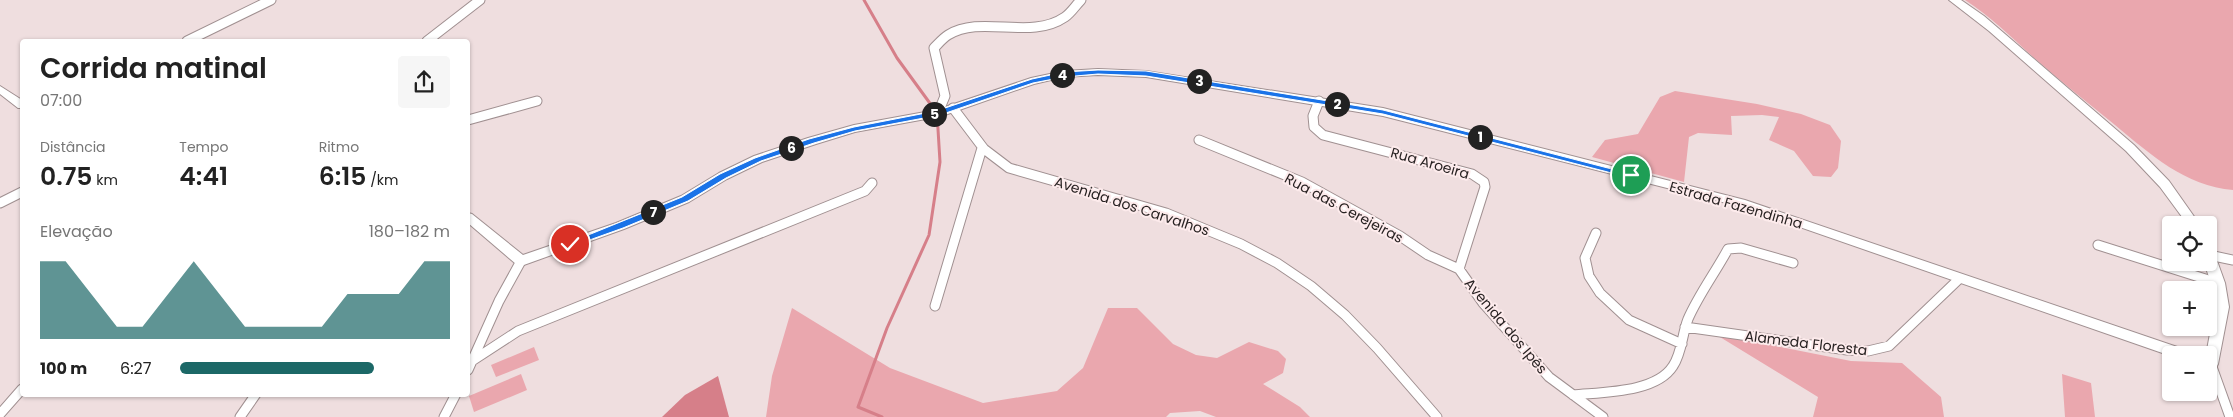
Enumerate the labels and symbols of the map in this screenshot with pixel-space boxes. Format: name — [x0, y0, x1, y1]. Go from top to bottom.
pin: 4 — [1050, 62, 1074, 88]
pin: 3 — [1186, 68, 1212, 94]
pin: 2 — [1324, 92, 1350, 116]
pin: 5 — [922, 102, 946, 126]
pin: 1 — [1468, 124, 1492, 150]
pin: 6 — [778, 136, 804, 160]
street label: Rua Aroeira — [1388, 142, 1472, 184]
pin — [1610, 154, 1652, 196]
street label: Rua das Cerejeiras — [1281, 168, 1407, 248]
street label: Avenida dos Carvalhos — [1052, 171, 1212, 241]
street label: Estrada Fazendinha — [1667, 176, 1805, 234]
pin: 7 — [640, 200, 666, 224]
pin — [549, 223, 591, 265]
street label: Avenida dos Ipês — [1460, 274, 1552, 378]
street label: Alameda Floresta — [1744, 326, 1868, 360]

